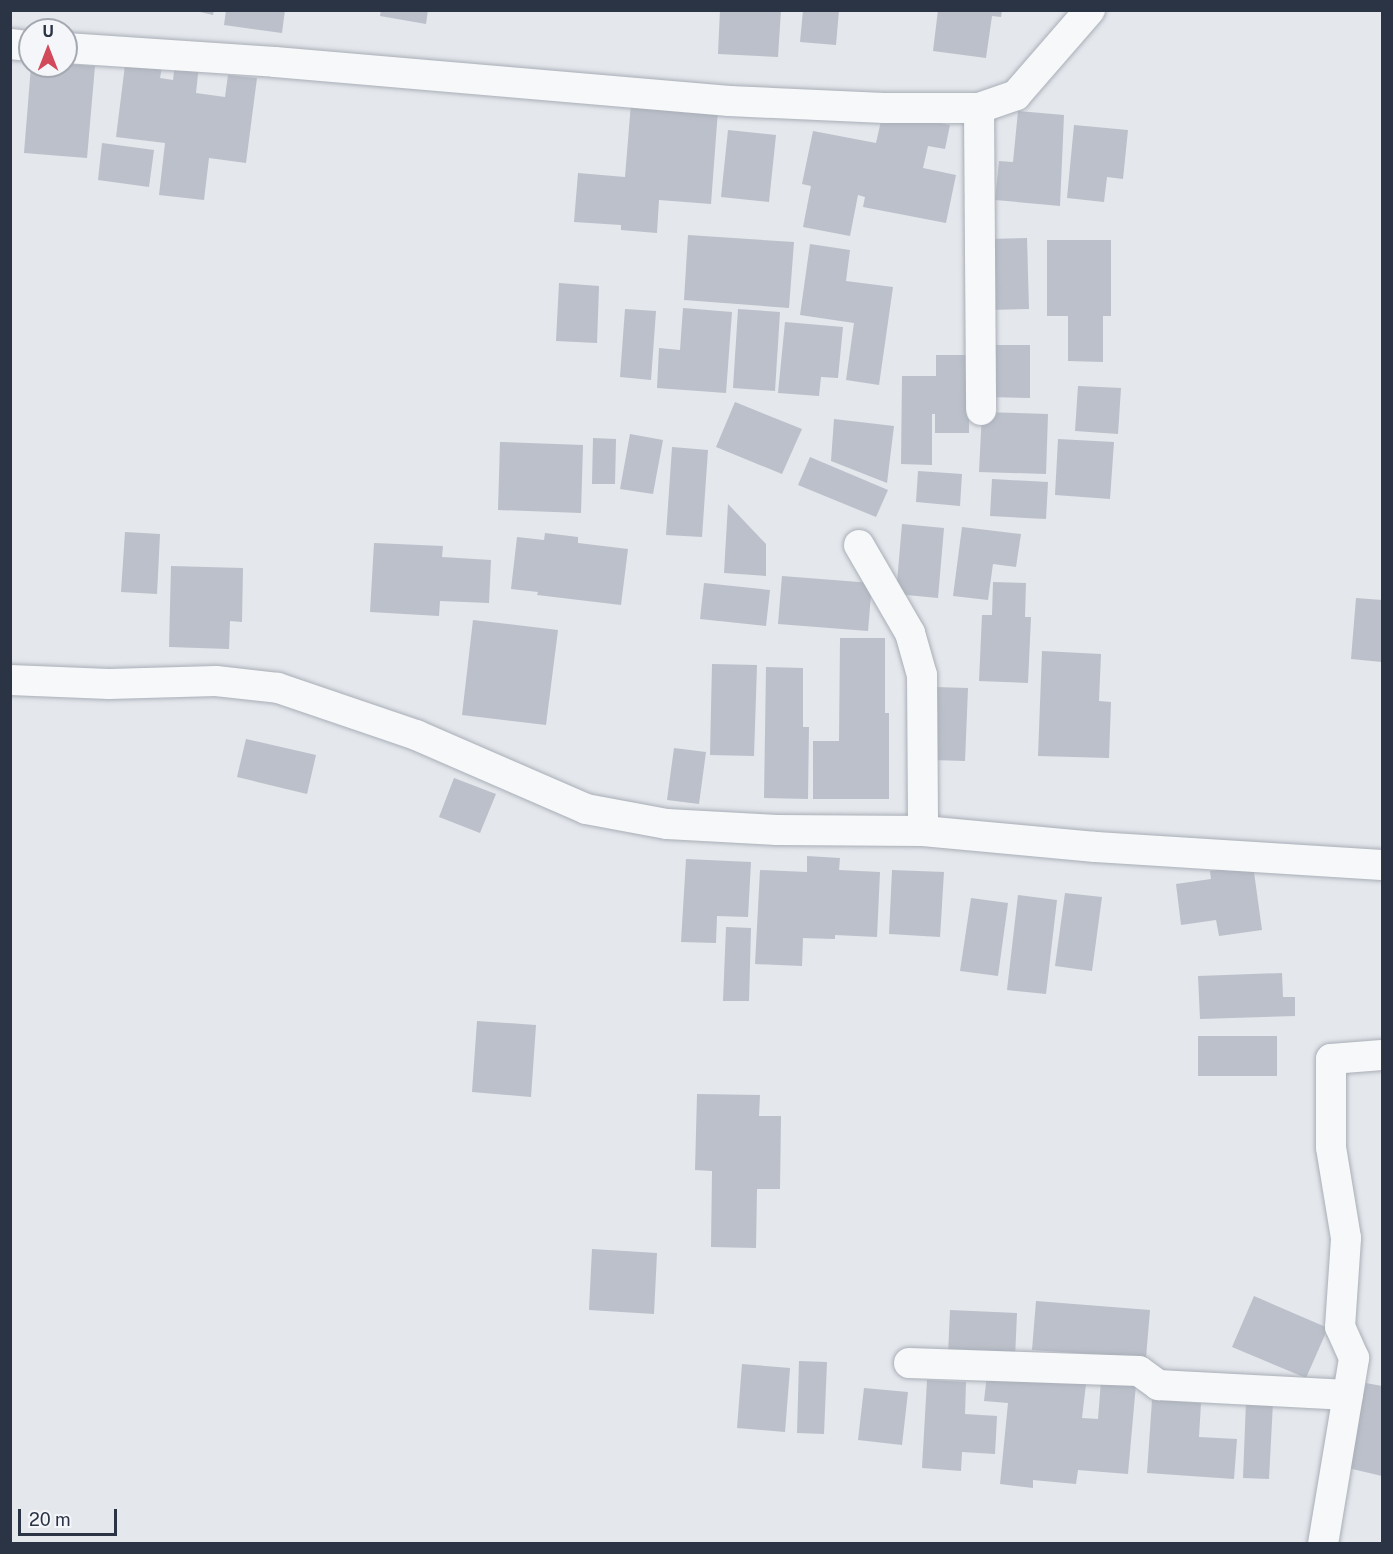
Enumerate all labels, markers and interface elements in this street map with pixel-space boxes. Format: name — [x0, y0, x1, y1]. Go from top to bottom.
north arrow — [18, 18, 78, 78]
text: U — [42, 22, 54, 41]
scale bar — [21, 1497, 120, 1535]
text: 20 m — [29, 1509, 71, 1530]

